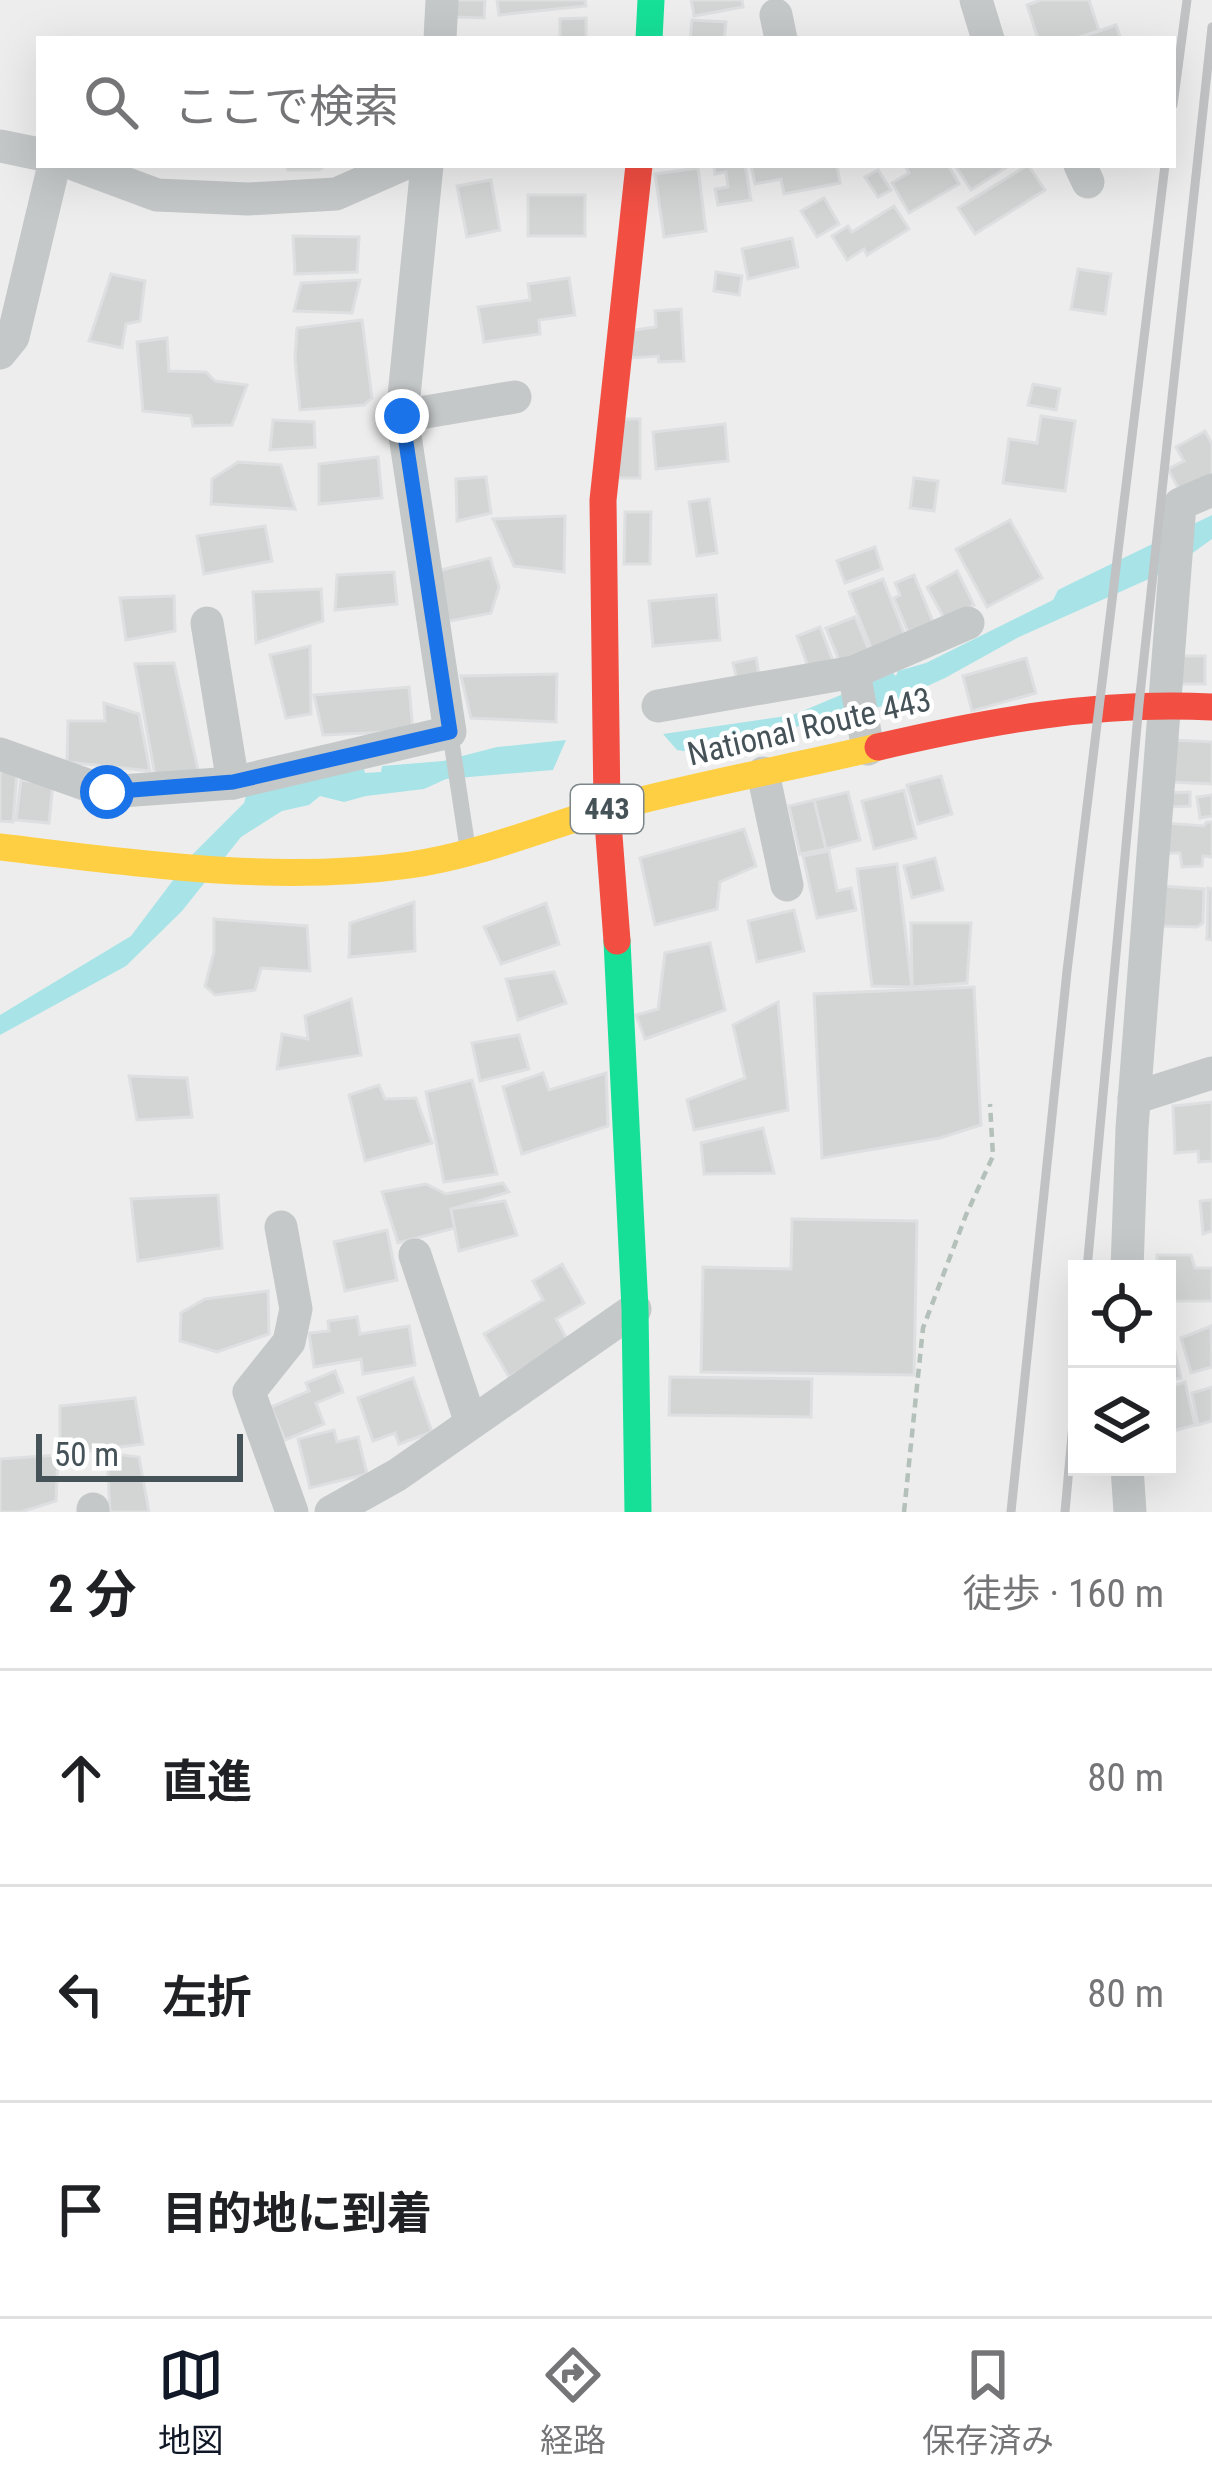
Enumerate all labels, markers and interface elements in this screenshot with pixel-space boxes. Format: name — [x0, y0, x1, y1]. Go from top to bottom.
search box — [36, 36, 1176, 168]
icon: search — [78, 69, 144, 135]
text: ここで検索 — [174, 80, 399, 133]
route end — [375, 389, 429, 443]
street label: National Route 443 — [684, 680, 935, 773]
route start — [80, 765, 134, 819]
road number: 443 — [571, 785, 643, 833]
map controls — [1068, 1260, 1176, 1476]
button: locate — [1068, 1260, 1176, 1368]
button: layers — [1068, 1368, 1176, 1476]
scale bar — [36, 1428, 243, 1481]
text: 50 m — [54, 1435, 119, 1474]
text: 2 分 — [48, 1565, 137, 1624]
text: 徒歩 · 160 m — [963, 1571, 1164, 1617]
icon: ahead — [48, 1745, 114, 1811]
text: 直進 — [162, 1755, 252, 1808]
text: 80 m — [1087, 1755, 1164, 1801]
icon: left — [48, 1961, 114, 2027]
text: 左折 — [162, 1971, 252, 2024]
text: 80 m — [1087, 1971, 1164, 2017]
icon: arrive — [48, 2177, 114, 2243]
text: 目的地に到着 — [162, 2187, 432, 2240]
tab: 地図 — [158, 2342, 224, 2462]
tab: 経路 — [540, 2342, 606, 2462]
tab: 保存済み — [922, 2342, 1054, 2462]

